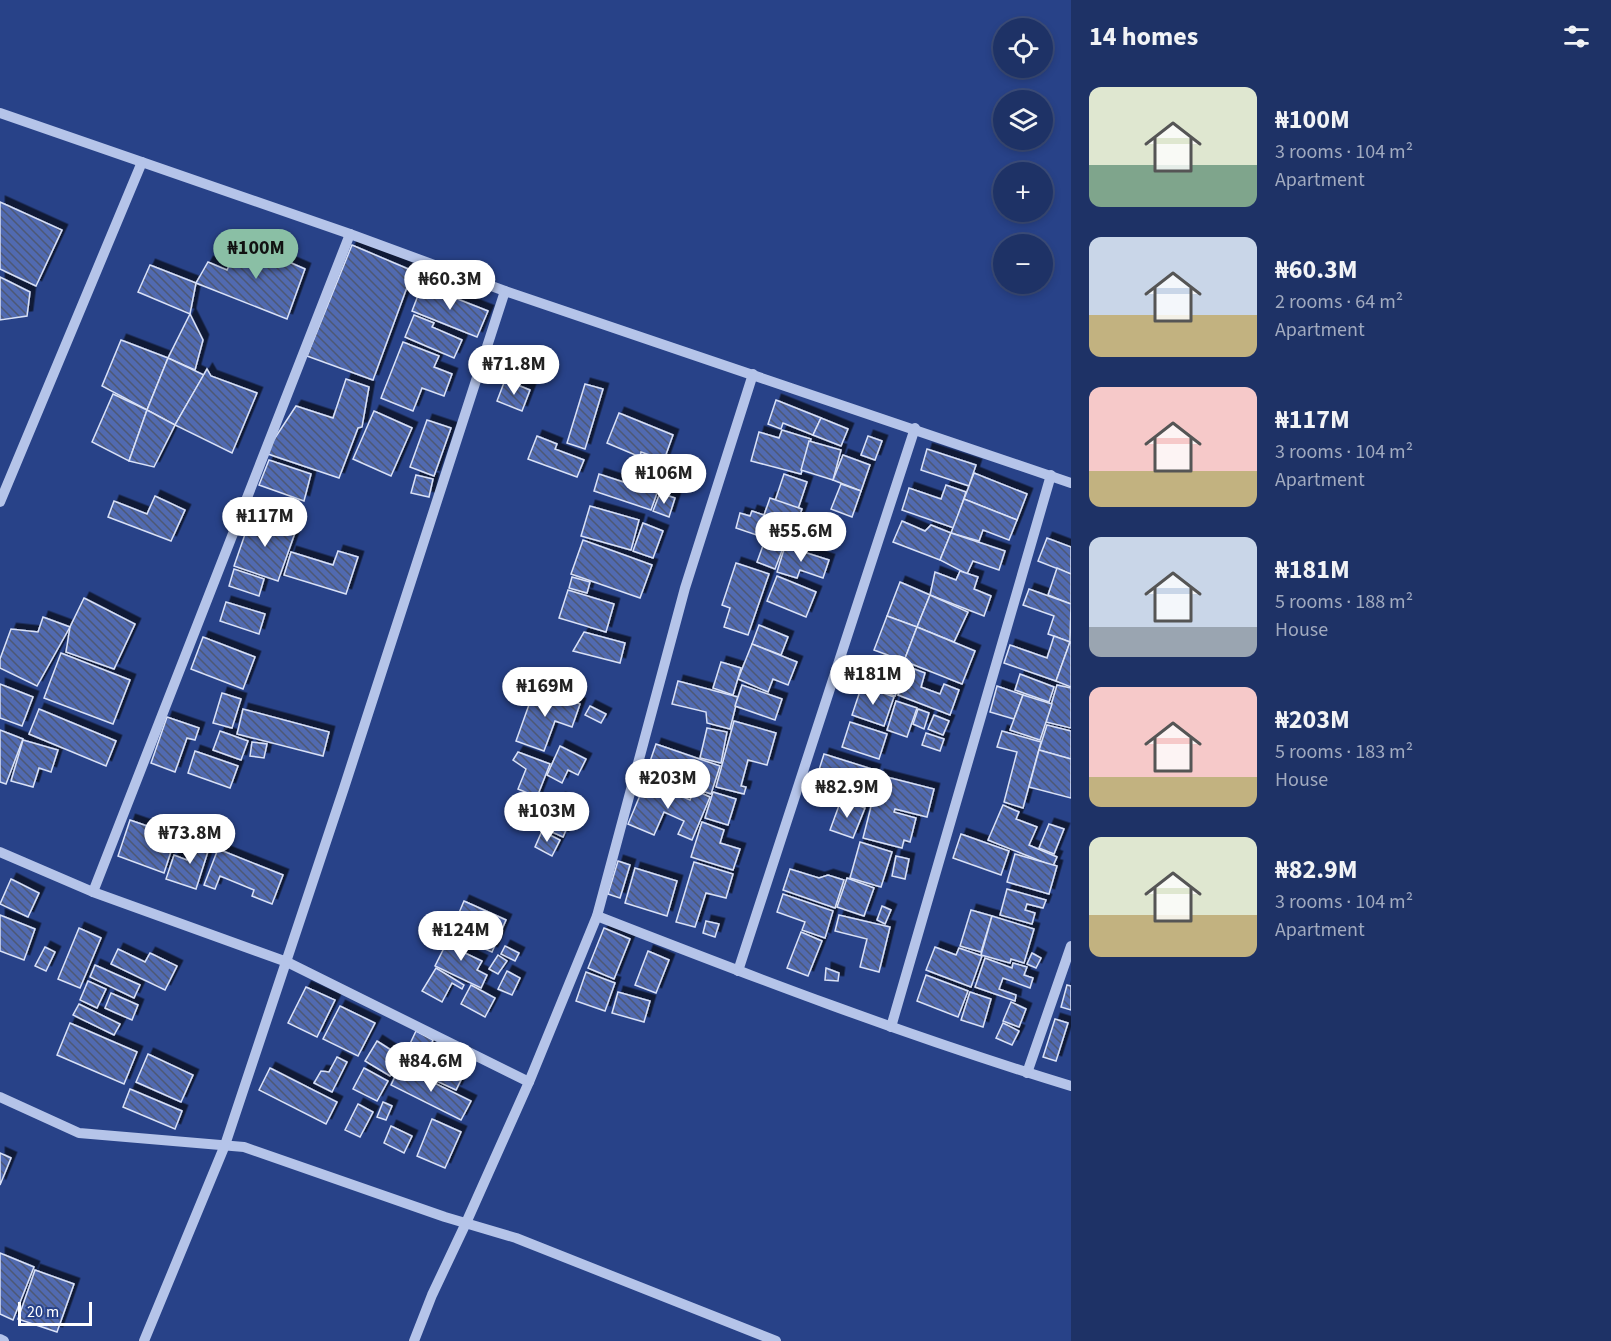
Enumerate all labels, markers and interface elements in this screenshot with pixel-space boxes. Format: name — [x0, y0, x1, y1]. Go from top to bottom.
map controls — [993, 18, 1053, 294]
button: locate — [993, 18, 1053, 78]
text: 14 homes — [1089, 18, 1198, 55]
icon: filters — [1560, 20, 1593, 53]
button: layers — [993, 90, 1053, 150]
text: ₦100M — [1275, 101, 1350, 138]
icon: home — [1137, 111, 1209, 183]
text: 3 rooms · 104 m² — [1275, 138, 1413, 166]
button: + — [993, 162, 1053, 222]
text: Apartment — [1275, 166, 1365, 194]
pin: ₦100M — [214, 229, 298, 280]
text: ₦100M — [227, 234, 285, 262]
button: − — [993, 234, 1053, 294]
text: ₦60.3M — [1275, 251, 1358, 288]
pin: ₦60.3M — [401, 260, 499, 311]
icon: home — [1137, 261, 1209, 333]
text: ₦60.3M — [418, 265, 482, 293]
text: 2 rooms · 64 m² — [1275, 288, 1403, 316]
text: Apartment — [1275, 316, 1365, 344]
pin: ₦71.8M — [465, 345, 563, 396]
text: ₦71.8M — [482, 350, 546, 378]
text: ₦117M — [1275, 401, 1350, 438]
icon: home — [1137, 411, 1209, 483]
text: 3 rooms · 104 m² — [1275, 438, 1413, 466]
pin: ₦106M — [622, 454, 706, 505]
text: ₦106M — [635, 459, 693, 487]
text: Apartment — [1275, 466, 1365, 494]
pin: ₦117M — [223, 497, 307, 548]
text: ₦117M — [236, 502, 294, 530]
pin: ₦55.6M — [752, 512, 850, 563]
text: ₦55.6M — [769, 517, 833, 545]
text: ₦181M — [1275, 551, 1350, 588]
icon: home — [1137, 561, 1209, 633]
text: 5 rooms · 188 m² — [1275, 588, 1413, 616]
text: House — [1275, 616, 1328, 644]
pin: ₦181M — [831, 655, 915, 706]
text: ₦181M — [844, 660, 902, 688]
pin: ₦169M — [503, 667, 587, 718]
text: ₦169M — [516, 672, 574, 700]
text: ₦203M — [1275, 701, 1350, 738]
icon: home — [1137, 711, 1209, 783]
text: 5 rooms · 183 m² — [1275, 738, 1413, 766]
pin: ₦203M — [626, 759, 710, 810]
text: ₦203M — [639, 764, 697, 792]
text: House — [1275, 766, 1328, 794]
pin: ₦82.9M — [798, 768, 896, 819]
text: ₦82.9M — [815, 773, 879, 801]
pin: ₦103M — [505, 792, 589, 843]
text: ₦103M — [518, 797, 576, 825]
pin: ₦73.8M — [141, 814, 239, 865]
text: ₦73.8M — [158, 819, 222, 847]
text: ₦82.9M — [1275, 851, 1358, 888]
icon: home — [1137, 861, 1209, 933]
text: 3 rooms · 104 m² — [1275, 888, 1413, 916]
pin: ₦124M — [419, 911, 503, 962]
text: ₦124M — [432, 916, 490, 944]
text: Apartment — [1275, 916, 1365, 944]
pin: ₦84.6M — [382, 1042, 480, 1093]
text: ₦84.6M — [399, 1047, 463, 1075]
scale bar — [18, 1299, 92, 1326]
text: 20 m — [27, 1301, 59, 1323]

